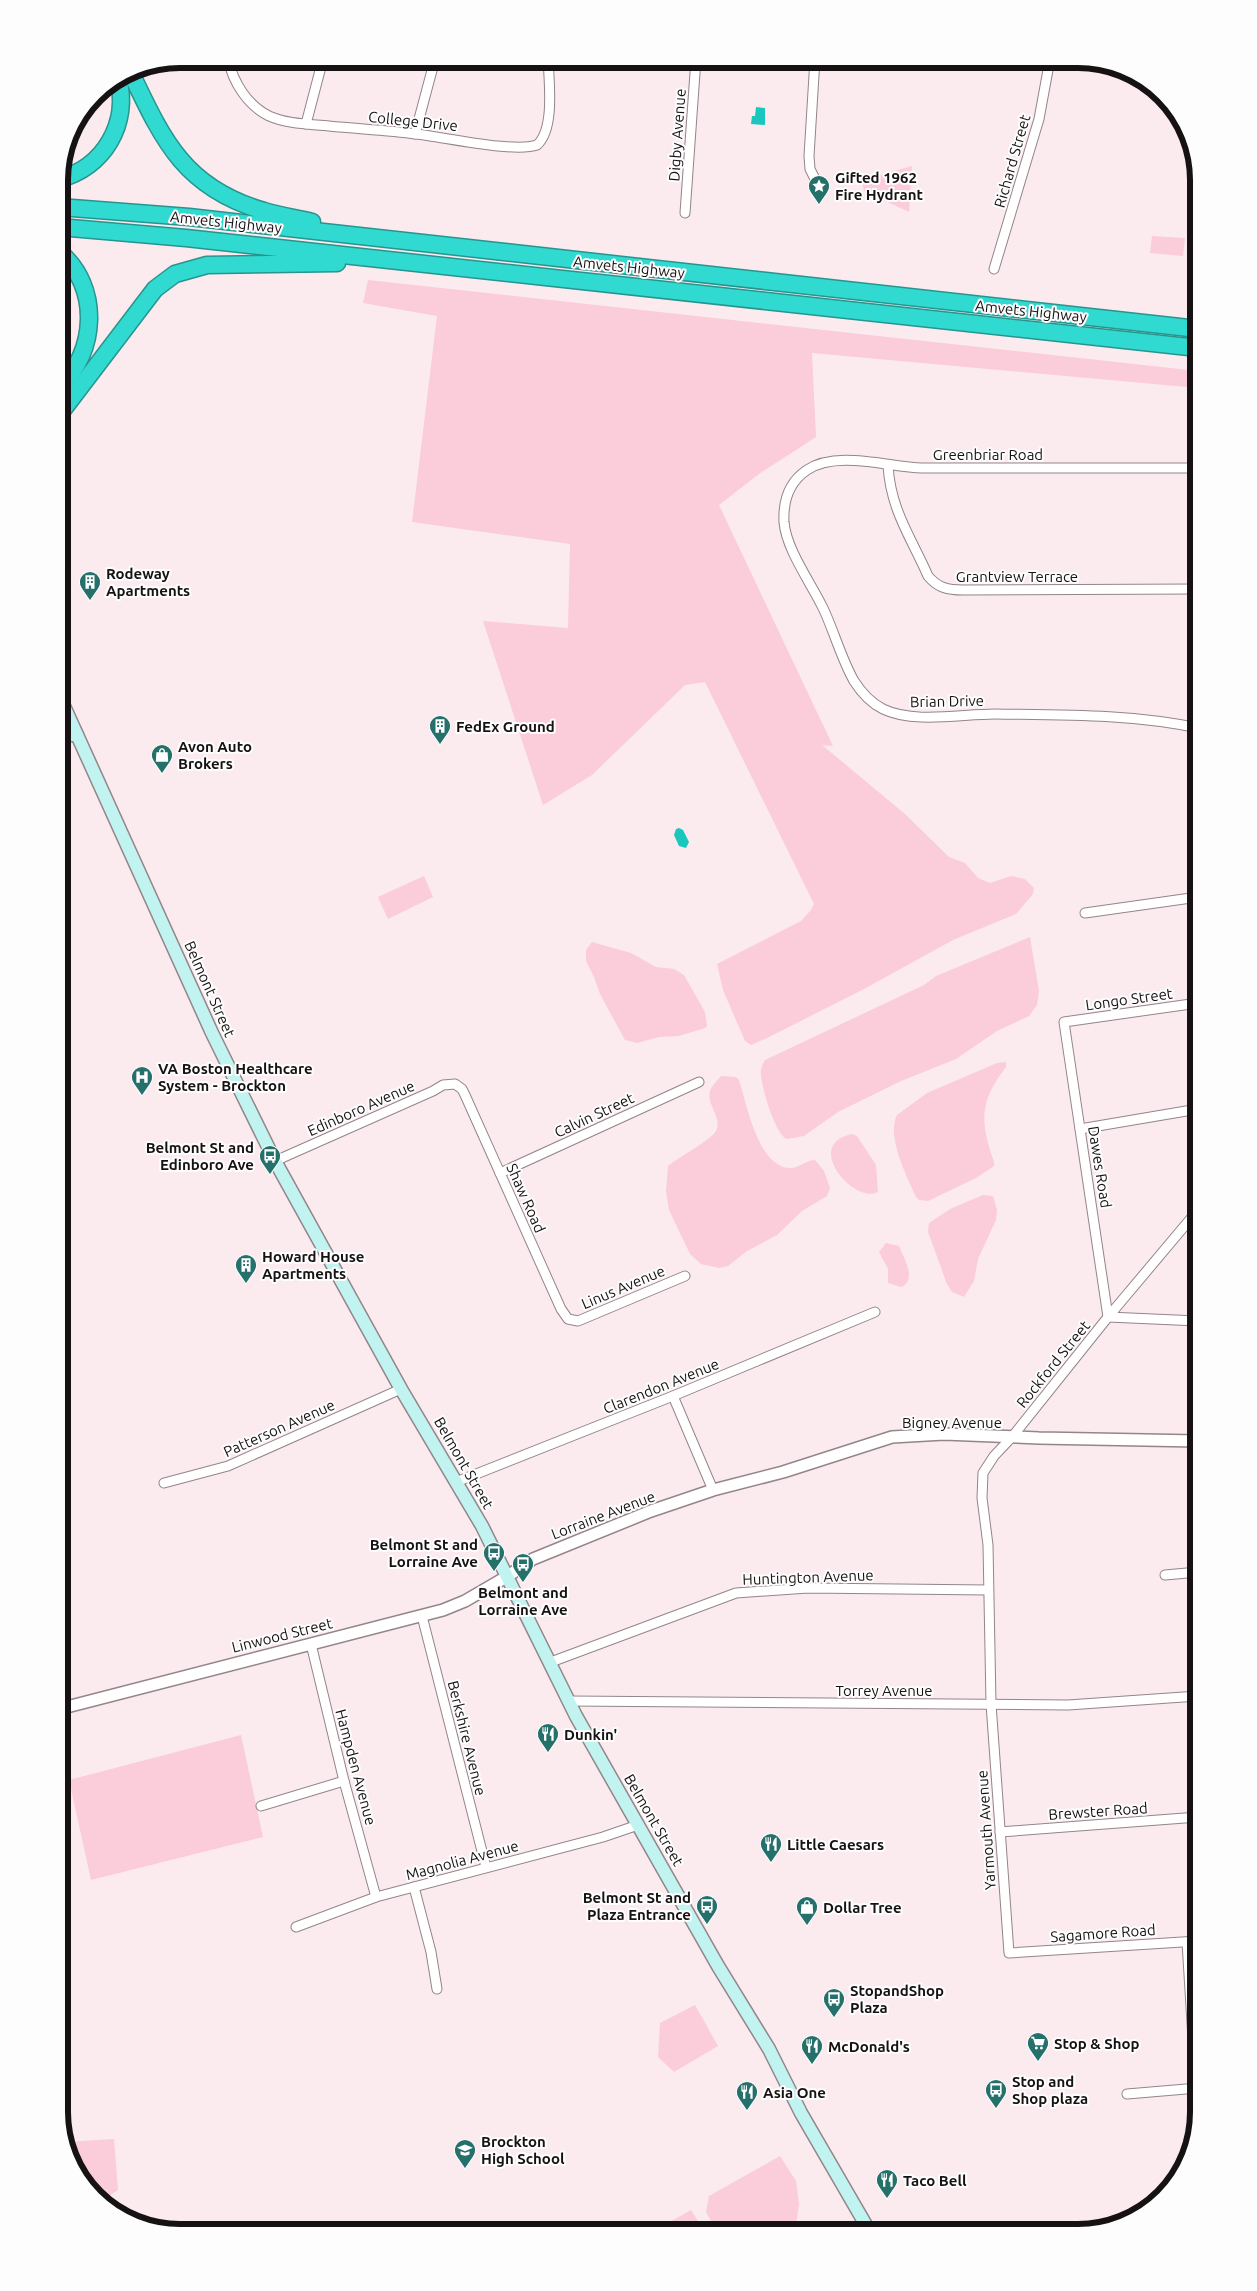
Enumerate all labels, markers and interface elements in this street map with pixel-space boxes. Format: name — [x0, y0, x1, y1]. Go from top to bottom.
street label: Digby Avenue — [665, 88, 689, 182]
street label: College Drive — [367, 108, 459, 134]
street label: Richard Street — [991, 112, 1033, 209]
place label: Gifted 1962 Fire Hydrant — [835, 169, 923, 203]
place icon: Gifted 1962 Fire Hydrant — [807, 174, 831, 205]
street label: Amvets Highway — [169, 208, 283, 236]
street label: Amvets Highway — [572, 253, 686, 281]
street label: Amvets Highway — [974, 297, 1088, 325]
street label: Greenbriar Road — [933, 446, 1043, 463]
place label: Rodeway Apartments — [106, 565, 190, 599]
street label: Grantview Terrace — [956, 568, 1078, 585]
building icon: Rodeway Apartments — [78, 570, 102, 601]
street label: Brian Drive — [910, 692, 984, 710]
building icon: FedEx Ground — [428, 714, 452, 745]
place label: FedEx Ground — [456, 718, 555, 735]
place label: Avon Auto Brokers — [178, 738, 252, 772]
shop icon: Avon Auto Brokers — [150, 743, 174, 774]
street label: Belmont Street — [181, 938, 239, 1040]
street label: Longo Street — [1084, 984, 1174, 1014]
place label: VA Boston Healthcare System - Brockton — [158, 1060, 313, 1094]
hospital icon: VA Boston Healthcare System - Brockton — [130, 1065, 154, 1096]
street label: Edinboro Avenue — [305, 1077, 417, 1139]
street label: Calvin Street — [552, 1089, 637, 1141]
street label: Dawes Road — [1085, 1125, 1115, 1209]
place label: Belmont St and Edinboro Ave — [146, 1139, 254, 1173]
bus stop icon: Belmont St and Edinboro Ave — [258, 1144, 282, 1175]
street label: Shaw Road — [503, 1161, 549, 1235]
place label: Howard House Apartments — [262, 1248, 365, 1282]
building icon: Howard House Apartments — [234, 1253, 258, 1284]
street label: Linus Avenue — [579, 1262, 667, 1312]
street label: Rockford Street — [1013, 1317, 1093, 1411]
street label: Clarendon Avenue — [601, 1355, 721, 1417]
street label: Patterson Avenue — [221, 1396, 337, 1460]
street label: Belmont Street — [431, 1414, 497, 1512]
street label: Bigney Avenue — [902, 1414, 1002, 1431]
street label: Lorraine Avenue — [549, 1487, 657, 1543]
place label: Belmont St and Lorraine Ave — [370, 1536, 478, 1570]
bus stop icon: Belmont St and Lorraine Ave — [482, 1541, 506, 1572]
bus stop icon: Belmont and Lorraine Ave — [511, 1552, 535, 1583]
street label: Huntington Avenue — [742, 1566, 874, 1588]
place label: Belmont and Lorraine Ave — [478, 1584, 568, 1618]
street label: Linwood Street — [230, 1614, 334, 1656]
street label: Berkshire Avenue — [445, 1679, 489, 1797]
street label: Torrey Avenue — [835, 1682, 933, 1699]
street label: Hampden Avenue — [332, 1707, 380, 1827]
restaurant icon: Dunkin' — [536, 1722, 560, 1753]
place label: Dunkin' — [564, 1726, 617, 1743]
street label: Yarmouth Avenue — [973, 1769, 999, 1891]
street label: Belmont Street — [621, 1771, 687, 1869]
street label: Brewster Road — [1048, 1799, 1148, 1823]
restaurant icon: Little Caesars — [759, 1832, 783, 1863]
place label: Little Caesars — [787, 1836, 884, 1853]
street label: Magnolia Avenue — [404, 1837, 520, 1883]
place label: Belmont St and Plaza Entrance — [583, 1889, 691, 1923]
bus stop icon: Belmont St and Plaza Entrance — [695, 1894, 719, 1925]
shop icon: Dollar Tree — [795, 1895, 819, 1926]
place label: Dollar Tree — [823, 1899, 902, 1916]
street label: Sagamore Road — [1050, 1921, 1156, 1945]
place label: StopandShop Plaza — [850, 1982, 944, 2016]
bus stop icon: StopandShop Plaza — [822, 1987, 846, 2018]
supermarket icon: Stop & Shop — [1026, 2031, 1050, 2062]
restaurant icon: McDonald's — [800, 2034, 824, 2065]
place label: Stop & Shop — [1054, 2035, 1140, 2052]
place label: McDonald's — [828, 2038, 910, 2055]
place label: Stop and Shop plaza — [1012, 2073, 1088, 2107]
bus stop icon: Stop and Shop plaza — [984, 2078, 1008, 2109]
restaurant icon: Asia One — [735, 2080, 759, 2111]
place label: Asia One — [763, 2084, 826, 2101]
place label: Brockton High School — [481, 2133, 565, 2167]
school or university icon: Brockton High School — [453, 2138, 477, 2169]
restaurant icon: Taco Bell — [875, 2168, 899, 2199]
place label: Taco Bell — [903, 2172, 967, 2189]

